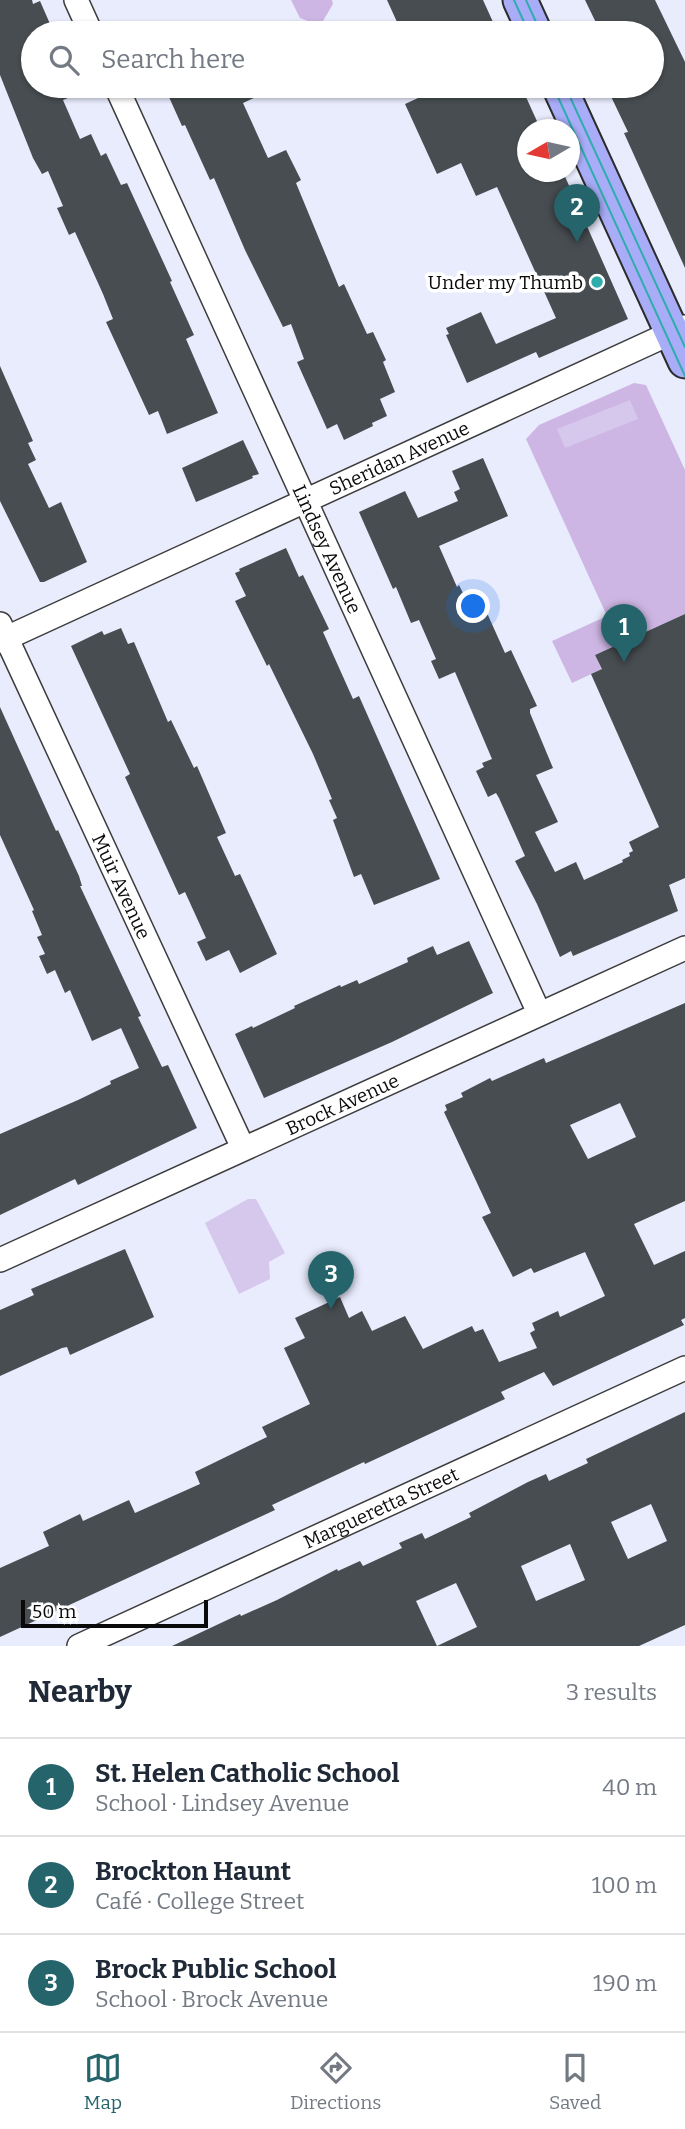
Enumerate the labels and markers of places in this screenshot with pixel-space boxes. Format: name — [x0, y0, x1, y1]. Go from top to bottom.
pin: 2 — [554, 184, 600, 242]
place label: Under my Thumb — [428, 271, 583, 294]
marker: Under my Thumb — [589, 274, 605, 290]
pin: 1 — [601, 604, 647, 662]
pin: 3 — [308, 1251, 354, 1309]

